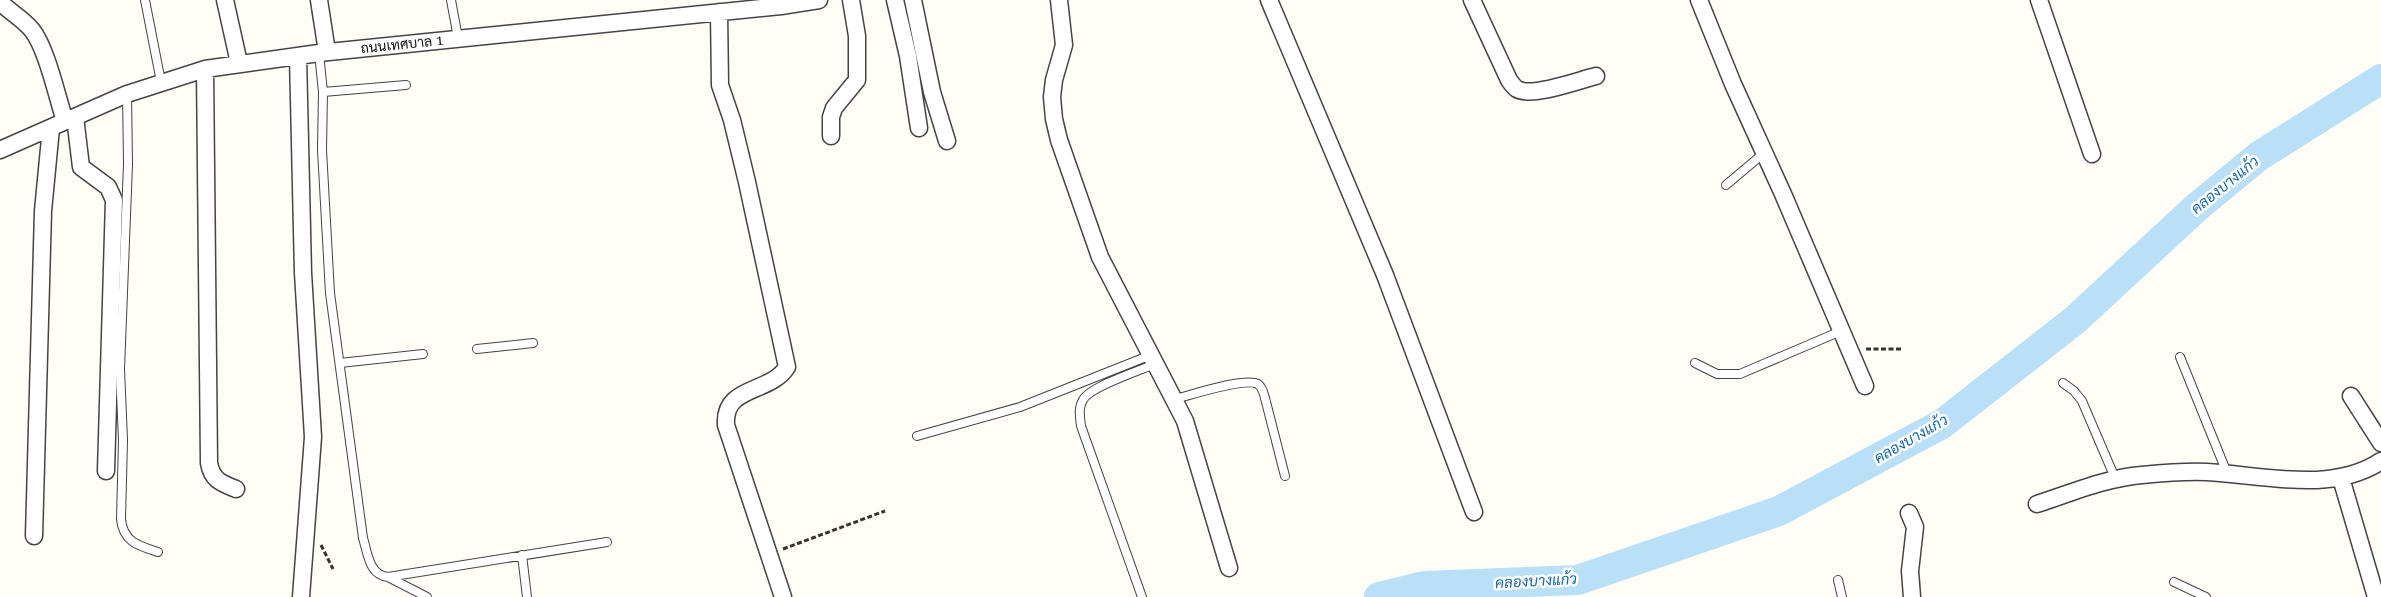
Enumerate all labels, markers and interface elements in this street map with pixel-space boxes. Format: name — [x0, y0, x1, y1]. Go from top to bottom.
street label: ถนนเทศบาล 1 — [360, 32, 444, 56]
water label: คลองบางแก้ว — [2187, 151, 2263, 218]
water label: คลองบางแก้ว — [1870, 410, 1951, 467]
water label: คลองบางแก้ว — [1494, 569, 1578, 592]

